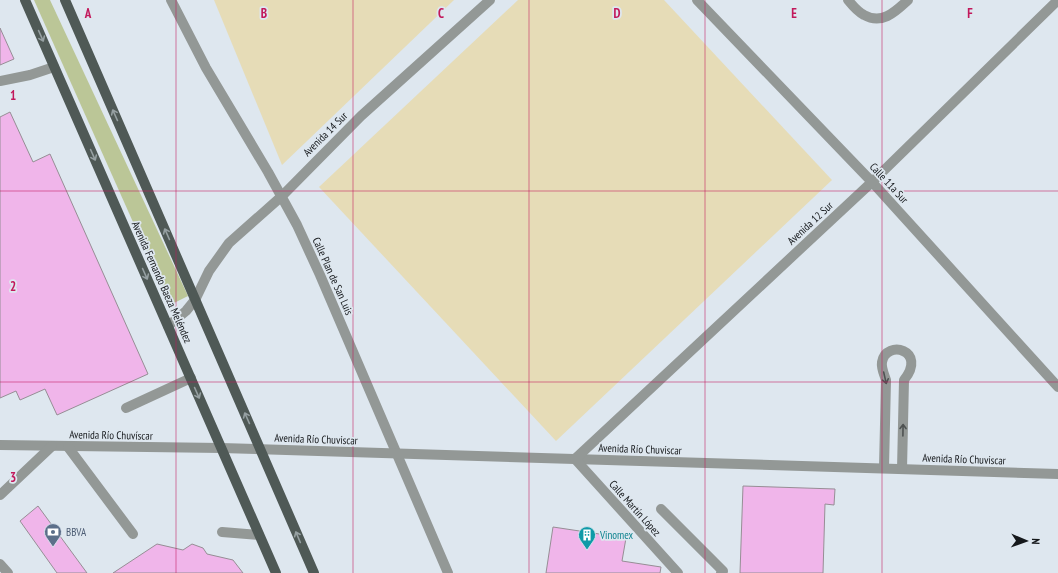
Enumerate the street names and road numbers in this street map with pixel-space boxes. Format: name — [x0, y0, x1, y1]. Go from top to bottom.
street label: Avenida 14 Sur — [300, 109, 350, 159]
street label: Calle 11a Sur — [867, 160, 911, 206]
street label: Avenida 12 Sur — [784, 198, 836, 248]
street label: Avenida Fernando Baeza Meléndez — [129, 219, 195, 345]
street label: Calle Plan de San Luis — [310, 235, 357, 317]
street label: Avenida Río Chuvíscar — [69, 427, 153, 443]
street label: Avenida Río Chuviscar — [274, 431, 358, 447]
street label: Avenida Río Chuviscar — [598, 441, 682, 457]
street label: Avenida Río Chuviscar — [922, 451, 1006, 467]
street label: Calle Martín López — [606, 477, 664, 539]

